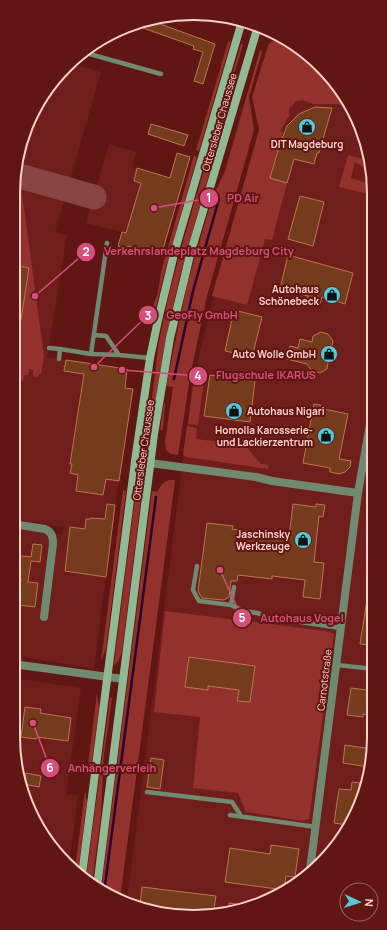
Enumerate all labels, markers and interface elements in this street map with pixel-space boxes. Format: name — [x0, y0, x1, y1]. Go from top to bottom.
street label: Ottersleber Chaussee — [198, 71, 240, 173]
shop icon: DIT Magdeburg — [297, 117, 317, 137]
place label: DIT Magdeburg — [271, 137, 343, 151]
callout: PD Air — [199, 186, 267, 209]
text: 1 — [206, 189, 212, 206]
text: PD Air — [227, 190, 259, 205]
callout: Verkehrslandeplatz Magdeburg City — [76, 240, 302, 263]
text: 2 — [82, 243, 90, 260]
text: Verkehrslandeplatz Magdeburg City — [104, 243, 295, 258]
place label: Autohaus Schönebeck — [259, 282, 320, 308]
shop icon: Autohaus Schönebeck — [322, 285, 342, 305]
callout: GeoFly GmbH — [138, 304, 246, 327]
text: 3 — [145, 307, 152, 324]
text: GeoFly GmbH — [166, 307, 238, 322]
shop icon: Auto Wolle GmbH — [319, 344, 339, 364]
place label: Auto Wolle GmbH — [232, 347, 316, 361]
callout: Flugschule IKARUS — [188, 364, 324, 387]
text: 4 — [194, 367, 202, 384]
text: Flugschule IKARUS — [216, 367, 316, 382]
street label: Ottersleber Chaussee — [129, 399, 157, 501]
shop icon: Autohaus Nigari — [224, 401, 244, 421]
place label: Autohaus Nigari — [247, 404, 325, 418]
place label: Homolla Karosserie- und Lackierzentrum — [215, 423, 313, 449]
shop icon: Homolla Karosserie- und Lackierzentrum — [316, 426, 336, 446]
place label: Jaschinsky Werkzeuge — [236, 527, 290, 553]
shop icon: Jaschinsky Werkzeuge — [293, 530, 313, 550]
callout: Autohaus Vogel — [232, 606, 352, 629]
text: 5 — [238, 609, 246, 626]
text: Autohaus Vogel — [260, 610, 344, 625]
street label: Carnotstraße — [313, 648, 335, 712]
callout: Anhängerverleih — [40, 757, 164, 780]
text: 6 — [46, 759, 54, 776]
text: Anhängerverleih — [68, 760, 156, 775]
north arrow — [339, 882, 379, 922]
text: N — [362, 898, 377, 907]

